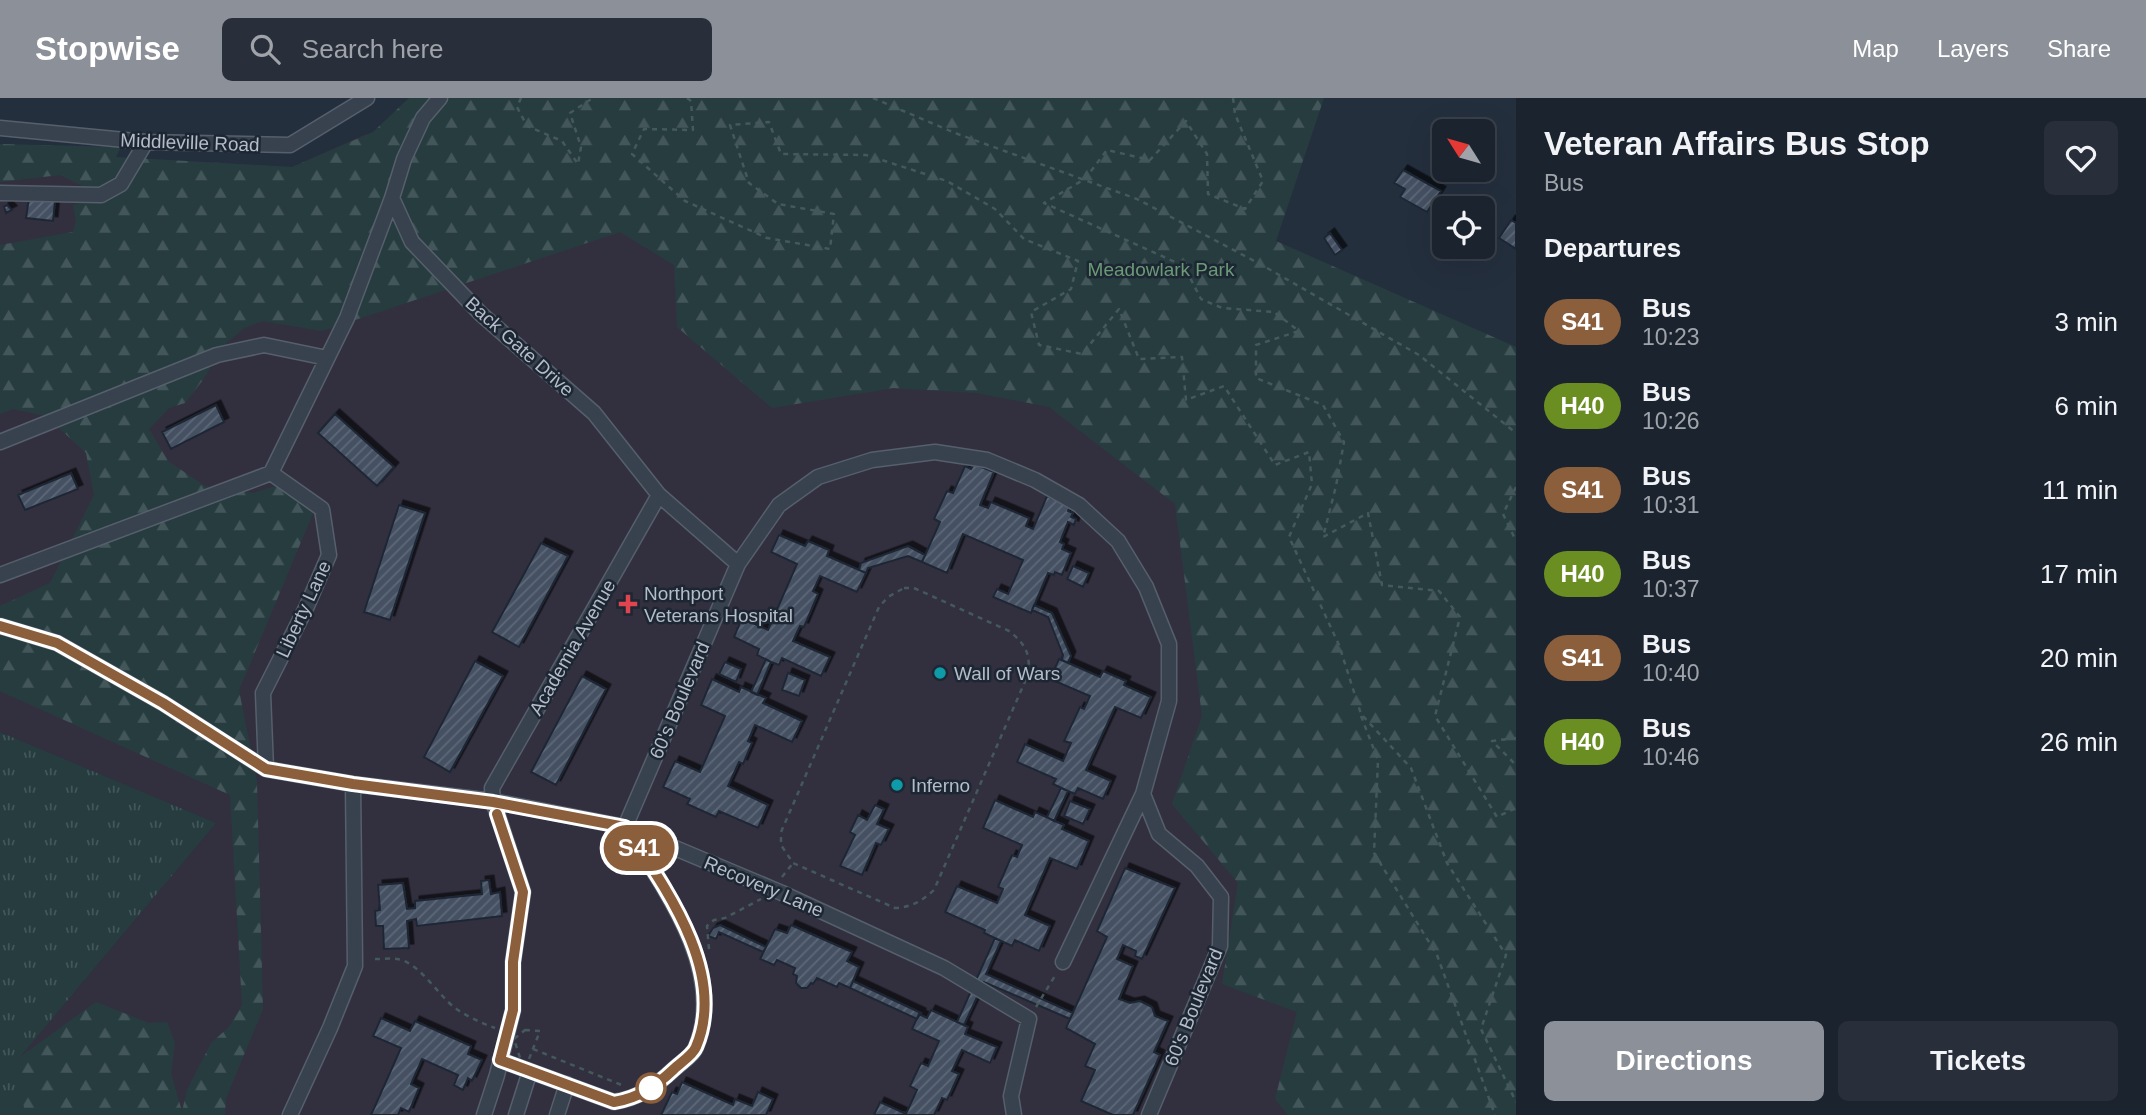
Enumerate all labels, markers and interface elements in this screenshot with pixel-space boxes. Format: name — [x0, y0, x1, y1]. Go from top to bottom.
search box — [222, 18, 712, 81]
text: Stopwise — [35, 30, 180, 67]
icon: search — [246, 30, 284, 68]
text: Search here — [302, 34, 444, 64]
text: Map — [1852, 35, 1899, 62]
text: Layers — [1937, 35, 2009, 62]
text: Share — [2047, 35, 2111, 62]
north arrow — [1432, 119, 1494, 182]
map controls — [1432, 119, 1495, 259]
button: heart — [2044, 121, 2118, 195]
text: Veteran Affairs Bus Stop — [1544, 125, 1930, 162]
street label: Middleville Road — [120, 130, 260, 155]
text: Bus — [1544, 170, 1584, 196]
button: locate — [1432, 196, 1495, 259]
text: Departures — [1544, 233, 1681, 263]
park label: Meadowlark Park — [1088, 259, 1235, 280]
street label: Back Gate Drive — [461, 292, 578, 400]
text: Bus — [1642, 293, 1691, 323]
text: 3 min — [2054, 307, 2118, 337]
text: S41 — [1561, 308, 1604, 335]
text: 10:23 — [1642, 324, 1700, 350]
text: Bus — [1642, 377, 1691, 407]
text: 6 min — [2054, 391, 2118, 421]
text: H40 — [1560, 392, 1605, 419]
text: 10:26 — [1642, 408, 1700, 434]
text: Bus — [1642, 461, 1691, 491]
text: 11 min — [2042, 475, 2118, 505]
text: S41 — [1561, 476, 1604, 503]
text: 10:31 — [1642, 492, 1700, 518]
text: Bus — [1642, 545, 1691, 575]
street label: Liberty Lane — [272, 557, 335, 661]
text: 17 min — [2040, 559, 2118, 589]
text: H40 — [1560, 560, 1605, 587]
street label: Academia Avenue — [525, 576, 620, 719]
text: 10:37 — [1642, 576, 1700, 602]
place label: Northport Veterans Hospital — [644, 583, 793, 626]
marker: Northport Veterans Hospital — [618, 594, 638, 614]
text: Bus — [1642, 629, 1691, 659]
street label: 60's Boulevard — [645, 639, 714, 762]
text: 20 min — [2040, 643, 2118, 673]
text: S41 — [1561, 644, 1604, 671]
text: 10:40 — [1642, 660, 1700, 686]
place label: Wall of Wars — [954, 663, 1060, 684]
marker: Wall of Wars — [932, 665, 948, 681]
text: Bus — [1642, 713, 1691, 743]
text: 26 min — [2040, 727, 2118, 757]
text: H40 — [1560, 728, 1605, 755]
text: 10:46 — [1642, 744, 1700, 770]
place label: Inferno — [911, 775, 970, 796]
marker: Inferno — [889, 777, 905, 793]
line badge: S41 — [599, 825, 679, 871]
text: S41 — [618, 834, 660, 861]
street label: Recovery Lane — [701, 852, 827, 921]
street label: 60's Boulevard — [1160, 945, 1227, 1069]
button: Directions — [1544, 1021, 1824, 1101]
button: Tickets — [1838, 1021, 2118, 1101]
unlabelled marker — [636, 1073, 666, 1103]

